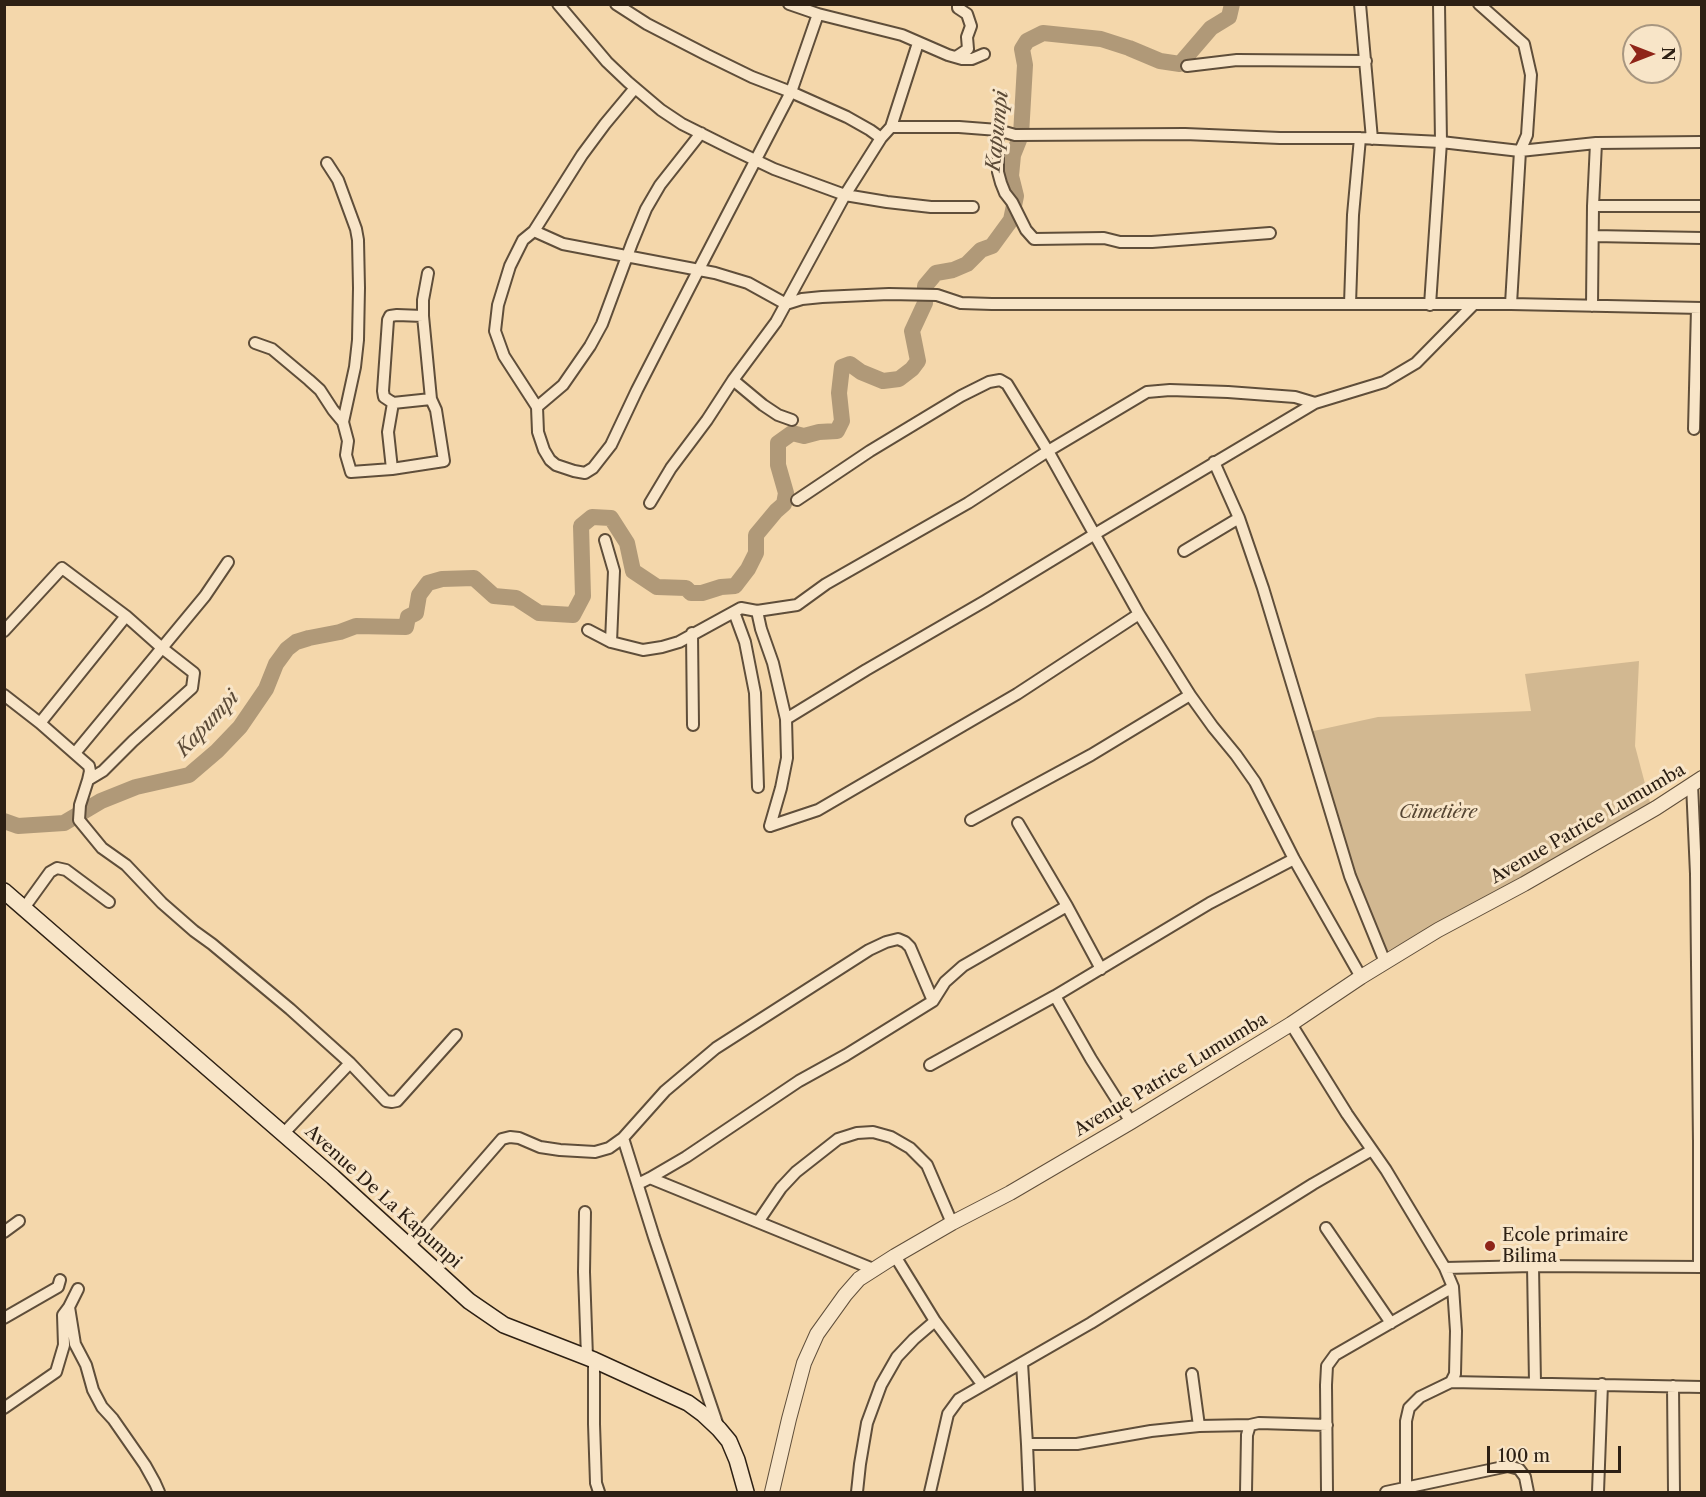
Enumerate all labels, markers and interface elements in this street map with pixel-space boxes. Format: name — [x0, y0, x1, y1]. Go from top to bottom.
north arrow — [1622, 24, 1682, 84]
text: N — [1658, 47, 1678, 61]
water label: Kapumpi — [982, 89, 1014, 173]
water label: Kapumpi — [172, 686, 244, 762]
street label: Avenue Patrice Lumumba — [1487, 759, 1689, 889]
park label: Cimetière — [1399, 802, 1477, 824]
street label: Avenue Patrice Lumumba — [1071, 1009, 1271, 1141]
street label: Avenue De La Kapumpi — [300, 1121, 466, 1273]
place label: Ecole primaire Bilima — [1502, 1225, 1628, 1268]
marker: Ecole primaire Bilima — [1483, 1239, 1497, 1253]
scale bar — [1490, 1434, 1624, 1472]
text: 100 m — [1498, 1445, 1550, 1467]

